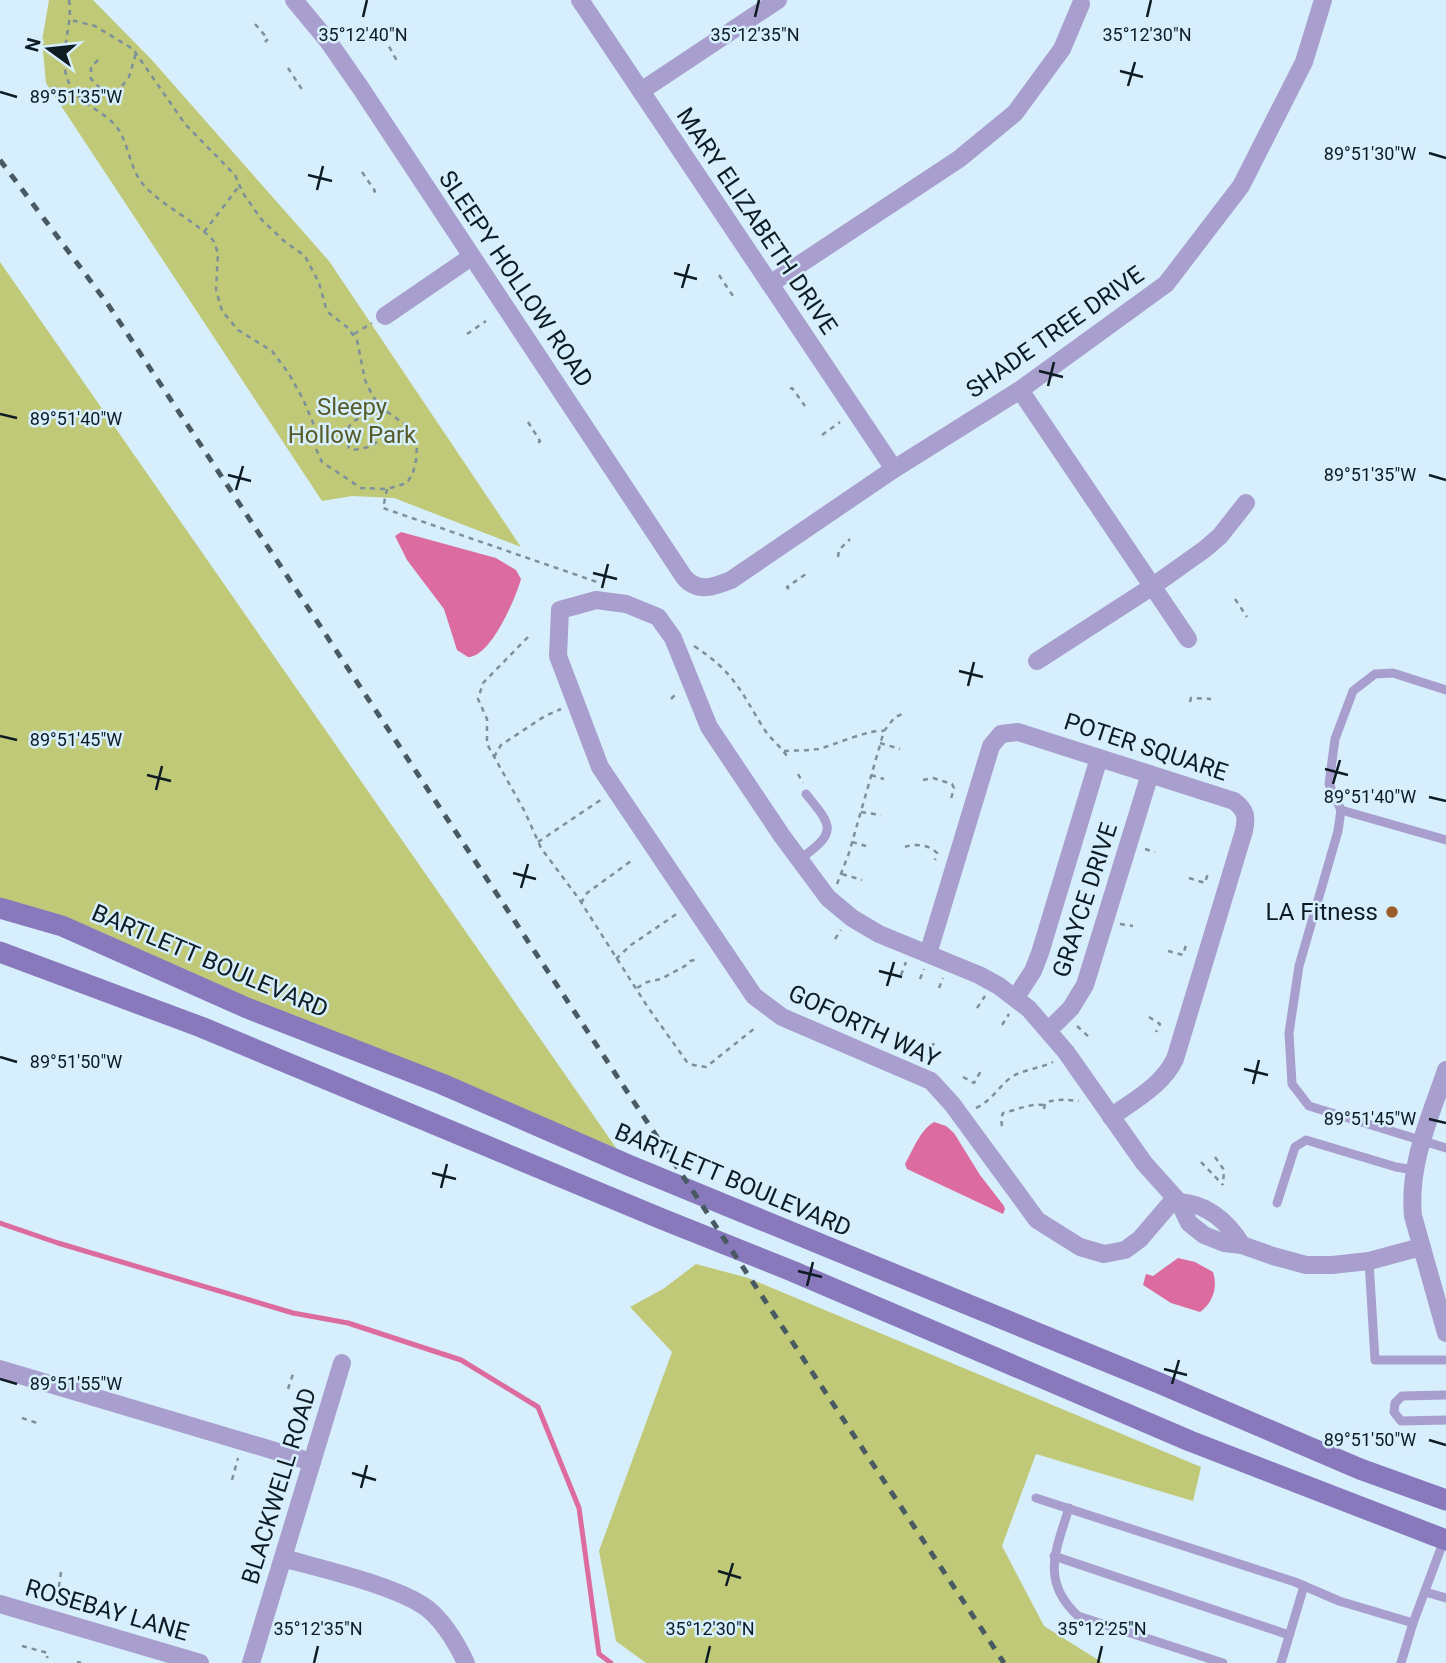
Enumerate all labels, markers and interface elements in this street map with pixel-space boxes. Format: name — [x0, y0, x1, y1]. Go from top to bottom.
north arrow — [14, 14, 84, 84]
text: 35°12'40"N — [318, 24, 408, 45]
text: 35°12'35"N — [710, 24, 800, 45]
text: 35°12'30"N — [1102, 24, 1192, 45]
text: N — [20, 35, 46, 54]
text: 89°51'35"W — [30, 86, 122, 107]
street label: MARY ELIZABETH DRIVE — [671, 103, 843, 339]
text: 89°51'30"W — [1324, 143, 1416, 164]
street label: SLEEPY HOLLOW ROAD — [433, 166, 599, 392]
street label: SHADE TREE DRIVE — [961, 260, 1149, 404]
park label: Sleepy Hollow Park — [288, 393, 417, 449]
text: 89°51'40"W — [30, 408, 122, 429]
text: 89°51'35"W — [1324, 464, 1416, 485]
street label: POTER SQUARE — [1061, 707, 1231, 787]
text: 89°51'45"W — [30, 729, 122, 750]
text: 89°51'40"W — [1324, 786, 1416, 807]
street label: GRAYCE DRIVE — [1047, 819, 1123, 981]
street label: BARTLETT BOULEVARD — [88, 898, 332, 1024]
place label: LA Fitness — [1266, 898, 1378, 926]
marker: LA Fitness — [1384, 904, 1400, 920]
street label: GOFORTH WAY — [784, 979, 945, 1074]
text: 89°51'50"W — [30, 1051, 122, 1072]
text: 89°51'45"W — [1324, 1108, 1416, 1129]
street label: BARTLETT BOULEVARD — [611, 1117, 855, 1243]
text: 89°51'55"W — [30, 1373, 122, 1394]
street label: BLACKWELL ROAD — [236, 1385, 322, 1587]
text: 89°51'50"W — [1324, 1429, 1416, 1450]
street label: ROSEBAY LANE — [22, 1573, 192, 1647]
text: 35°12'35"N — [273, 1618, 363, 1639]
text: 35°12'30"N — [665, 1618, 755, 1639]
text: 35°12'25"N — [1057, 1618, 1147, 1639]

